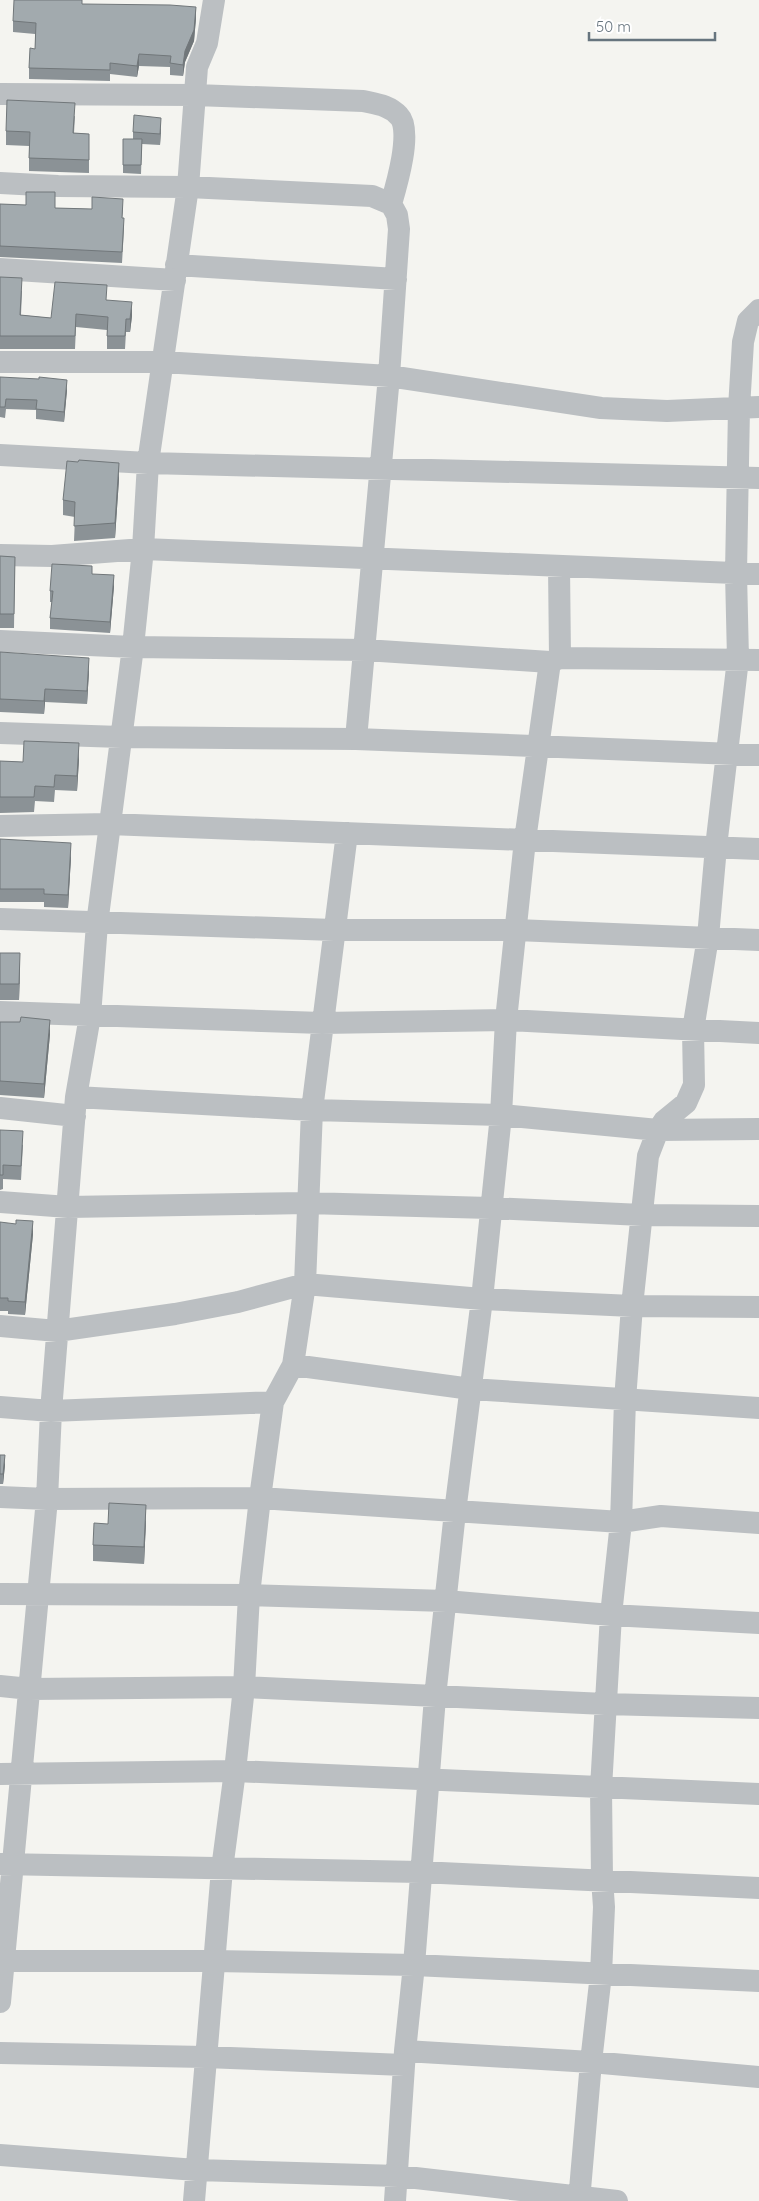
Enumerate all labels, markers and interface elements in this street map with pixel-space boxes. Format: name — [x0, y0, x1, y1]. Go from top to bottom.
scale bar — [589, 10, 715, 42]
text: 50 m — [596, 17, 631, 36]

